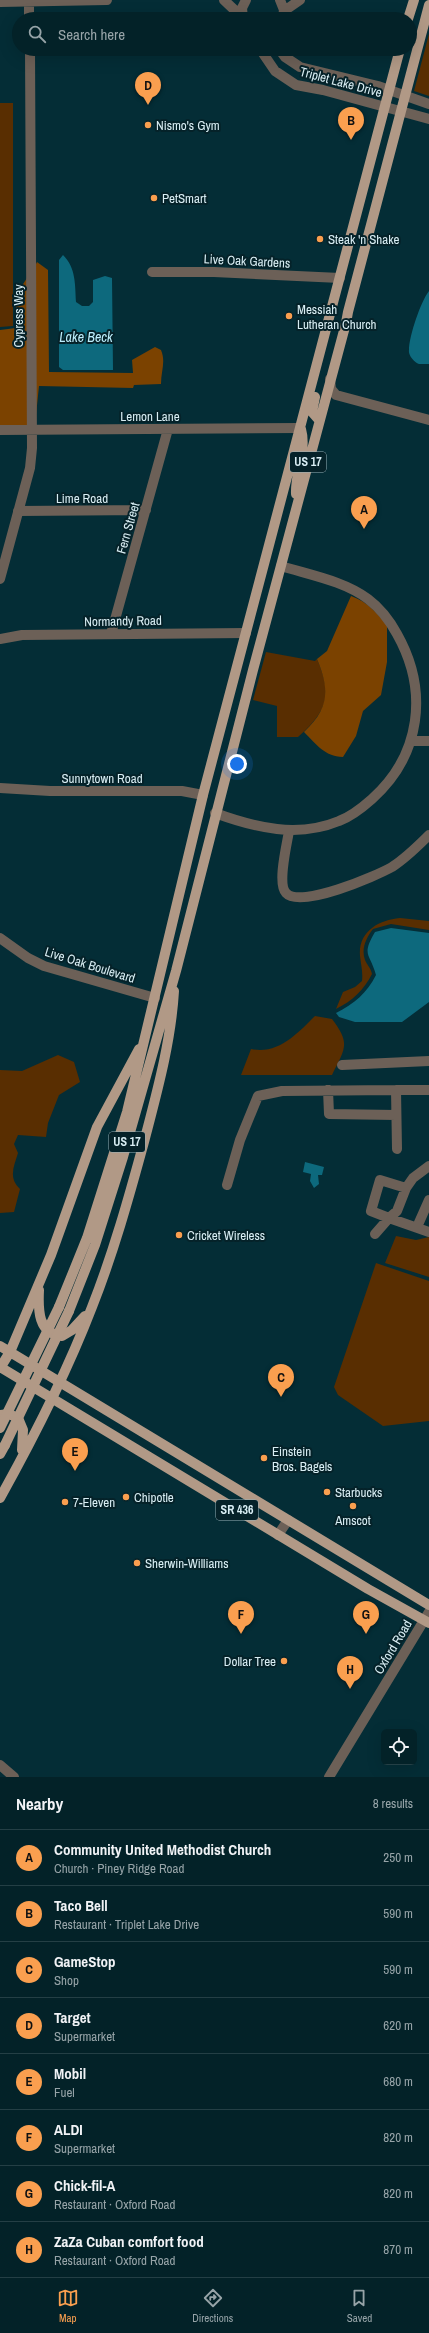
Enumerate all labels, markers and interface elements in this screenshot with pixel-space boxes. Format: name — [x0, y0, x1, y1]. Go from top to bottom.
search box — [12, 12, 417, 56]
icon: search — [26, 23, 48, 45]
text: Search here — [58, 24, 125, 45]
street label: Triplet Lake Drive — [298, 63, 384, 101]
pin: D — [135, 72, 161, 105]
pin: B — [338, 107, 364, 140]
place label: Nismo's Gym — [156, 117, 220, 134]
marker: Nismo's Gym — [143, 120, 153, 130]
place label: PetSmart — [162, 190, 206, 207]
marker: PetSmart — [149, 193, 159, 203]
place label: Steak 'n Shake — [328, 231, 399, 248]
marker: Steak 'n Shake — [315, 234, 325, 244]
street label: Live Oak Gardens — [203, 250, 291, 272]
street label: Cypress Way — [10, 284, 27, 348]
place label: Messiah Lutheran Church — [297, 301, 376, 333]
marker: Messiah Lutheran Church — [284, 311, 294, 321]
water label: Lake Beck — [59, 328, 114, 346]
street label: Lemon Lane — [120, 408, 180, 425]
road number: US 17 — [290, 452, 326, 472]
street label: Lime Road — [56, 490, 108, 507]
pin: A — [351, 496, 377, 529]
street label: Fern Street — [113, 500, 143, 556]
street label: Normandy Road — [84, 612, 162, 630]
your location — [227, 754, 247, 774]
street label: Sunnytown Road — [61, 770, 143, 787]
street label: Live Oak Boulevard — [43, 943, 137, 987]
road number: US 17 — [109, 1132, 145, 1152]
place label: Cricket Wireless — [187, 1227, 265, 1244]
marker: Cricket Wireless — [174, 1230, 184, 1240]
pin: C — [268, 1364, 294, 1397]
pin: E — [62, 1438, 88, 1471]
place label: Einstein Bros. Bagels — [272, 1443, 332, 1475]
marker: Einstein Bros. Bagels — [259, 1453, 269, 1463]
place label: Starbucks — [335, 1484, 382, 1501]
marker: Starbucks — [322, 1487, 332, 1497]
place label: Chipotle — [134, 1489, 174, 1506]
marker: Chipotle — [121, 1492, 131, 1502]
place label: 7-Eleven — [73, 1494, 115, 1511]
marker: 7-Eleven — [60, 1497, 70, 1507]
road number: SR 436 — [216, 1500, 258, 1520]
marker: Amscot — [348, 1501, 358, 1511]
place label: Amscot — [334, 1512, 371, 1529]
place label: Sherwin-Williams — [145, 1555, 229, 1572]
marker: Sherwin-Williams — [132, 1558, 142, 1568]
pin: F — [228, 1601, 254, 1634]
pin: G — [353, 1601, 379, 1634]
street label: Oxford Road — [370, 1617, 416, 1677]
place label: Dollar Tree — [224, 1653, 276, 1670]
marker: Dollar Tree — [279, 1656, 289, 1666]
pin: H — [337, 1656, 363, 1689]
map controls — [381, 1729, 417, 1765]
button: locate — [381, 1729, 417, 1765]
text: Nearby — [16, 1792, 63, 1815]
text: 8 results — [373, 1795, 413, 1812]
text: Community United Methodist Church — [54, 1839, 271, 1860]
text: A — [25, 1849, 33, 1866]
text: 250 m — [383, 1849, 413, 1866]
text: Church · Piney Ridge Road — [54, 1860, 184, 1877]
text: Taco Bell — [54, 1895, 108, 1916]
text: B — [25, 1905, 33, 1922]
text: 590 m — [383, 1905, 413, 1922]
text: Restaurant · Triplet Lake Drive — [54, 1916, 199, 1933]
text: GameStop — [54, 1951, 116, 1972]
text: C — [25, 1961, 33, 1978]
text: 590 m — [383, 1961, 413, 1978]
text: Shop — [54, 1972, 79, 1989]
text: Target — [54, 2007, 91, 2028]
text: D — [25, 2017, 33, 2034]
text: 620 m — [383, 2017, 413, 2034]
text: Supermarket — [54, 2028, 115, 2045]
text: Mobil — [54, 2063, 86, 2084]
text: E — [25, 2073, 33, 2090]
text: 680 m — [383, 2073, 413, 2090]
text: Fuel — [54, 2084, 75, 2101]
text: ALDI — [54, 2119, 83, 2140]
text: F — [26, 2129, 32, 2146]
text: 820 m — [383, 2129, 413, 2146]
text: Supermarket — [54, 2140, 115, 2157]
text: Chick-fil-A — [54, 2175, 116, 2196]
text: G — [25, 2185, 33, 2202]
text: 820 m — [383, 2185, 413, 2202]
text: Restaurant · Oxford Road — [54, 2196, 175, 2213]
text: ZaZa Cuban comfort food — [54, 2231, 204, 2252]
text: H — [25, 2241, 33, 2258]
text: 870 m — [383, 2241, 413, 2258]
text: Restaurant · Oxford Road — [54, 2252, 175, 2269]
tab: Map — [57, 2287, 79, 2325]
tab: Directions — [192, 2287, 233, 2325]
tab: Saved — [347, 2287, 372, 2325]

